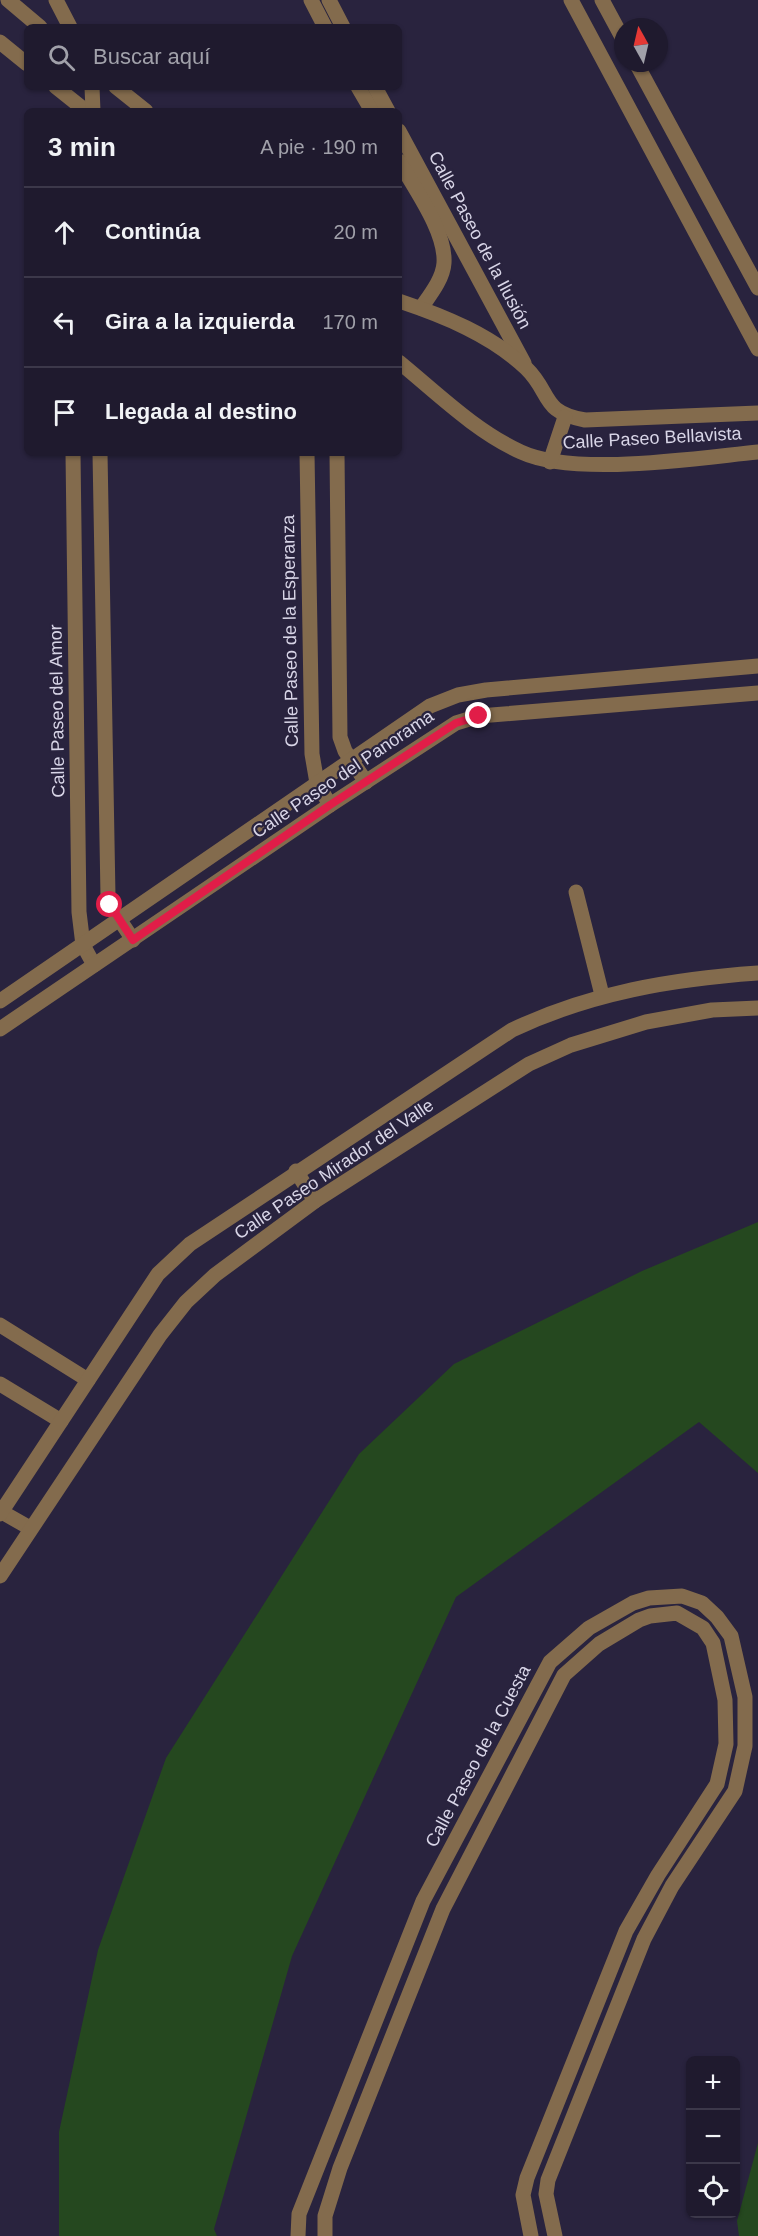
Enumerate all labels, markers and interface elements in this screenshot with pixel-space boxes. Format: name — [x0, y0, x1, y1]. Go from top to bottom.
north arrow — [614, 18, 668, 72]
search box — [24, 24, 402, 90]
icon: search — [45, 41, 78, 74]
text: Buscar aquí — [93, 44, 210, 69]
text: 3 min — [48, 132, 116, 162]
text: A pie · 190 m — [260, 136, 378, 158]
street label: Calle Paseo de la Ilusión — [425, 148, 535, 332]
icon: ahead — [48, 216, 81, 249]
text: Continúa — [105, 219, 200, 244]
text: 20 m — [334, 221, 378, 243]
icon: left — [48, 306, 81, 339]
text: Gira a la izquierda — [105, 309, 295, 334]
text: 170 m — [322, 311, 378, 333]
icon: arrive — [48, 396, 81, 429]
text: Llegada al destino — [105, 399, 297, 424]
street label: Calle Paseo Bellavista — [562, 423, 743, 453]
street label: Calle Paseo de la Esperanza — [278, 514, 302, 747]
street label: Calle Paseo del Amor — [45, 624, 69, 798]
route end — [465, 702, 491, 728]
street label: Calle Paseo del Panorama — [249, 705, 438, 842]
route start — [96, 891, 122, 917]
street label: Calle Paseo Mirador del Valle — [231, 1095, 437, 1243]
street label: Calle Paseo de la Cuesta — [421, 1661, 535, 1850]
map controls — [686, 2056, 740, 2218]
button: + — [686, 2056, 740, 2110]
button: − — [686, 2110, 740, 2164]
button: locate — [686, 2164, 740, 2218]

